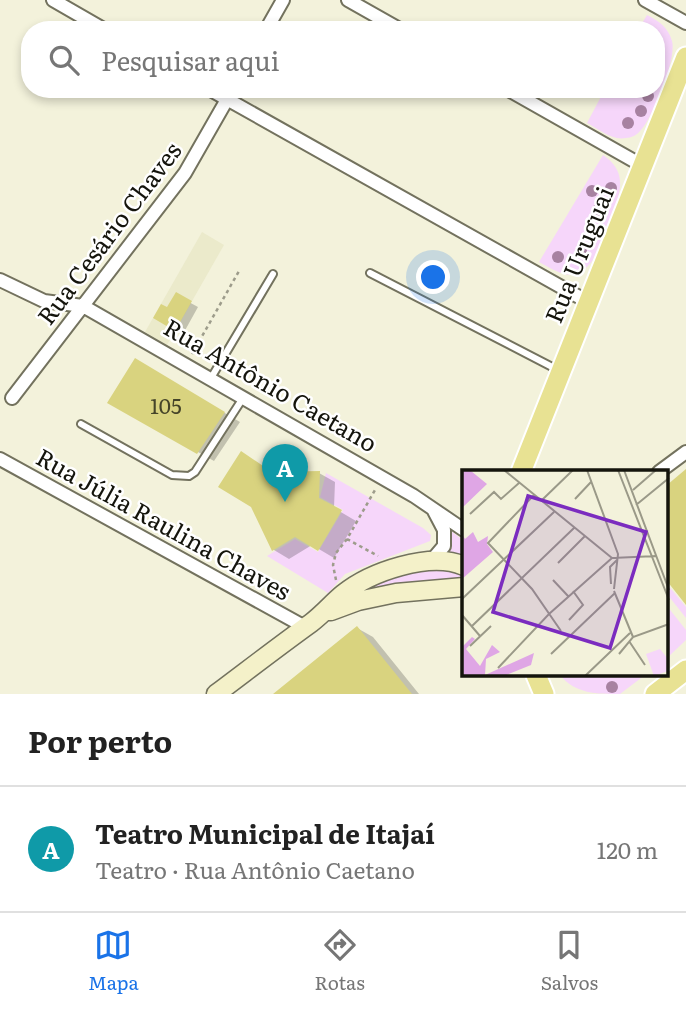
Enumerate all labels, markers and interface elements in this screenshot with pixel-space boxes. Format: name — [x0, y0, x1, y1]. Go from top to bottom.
search box — [21, 21, 665, 98]
text: Pesquisar aqui — [101, 40, 279, 79]
icon: search — [45, 41, 83, 79]
street label: Rua Cesário Chaves — [28, 134, 189, 331]
street label: Rua Uruguai — [534, 181, 621, 328]
your location — [416, 260, 450, 294]
street label: Rua Antônio Caetano — [158, 308, 384, 459]
house number: 105 — [150, 389, 182, 420]
street label: Rua Júlia Raulina Chaves — [31, 438, 298, 608]
pin: A — [262, 444, 308, 502]
inset map — [462, 470, 668, 676]
text: Por perto — [28, 718, 172, 762]
text: Teatro Municipal de Itajaí — [95, 813, 435, 852]
text: A — [42, 832, 60, 866]
text: 120 m — [597, 832, 658, 866]
text: Teatro · Rua Antônio Caetano — [95, 852, 415, 886]
tab: Mapa — [88, 926, 139, 996]
tab: Rotas — [315, 926, 365, 996]
tab: Salvos — [541, 926, 598, 996]

